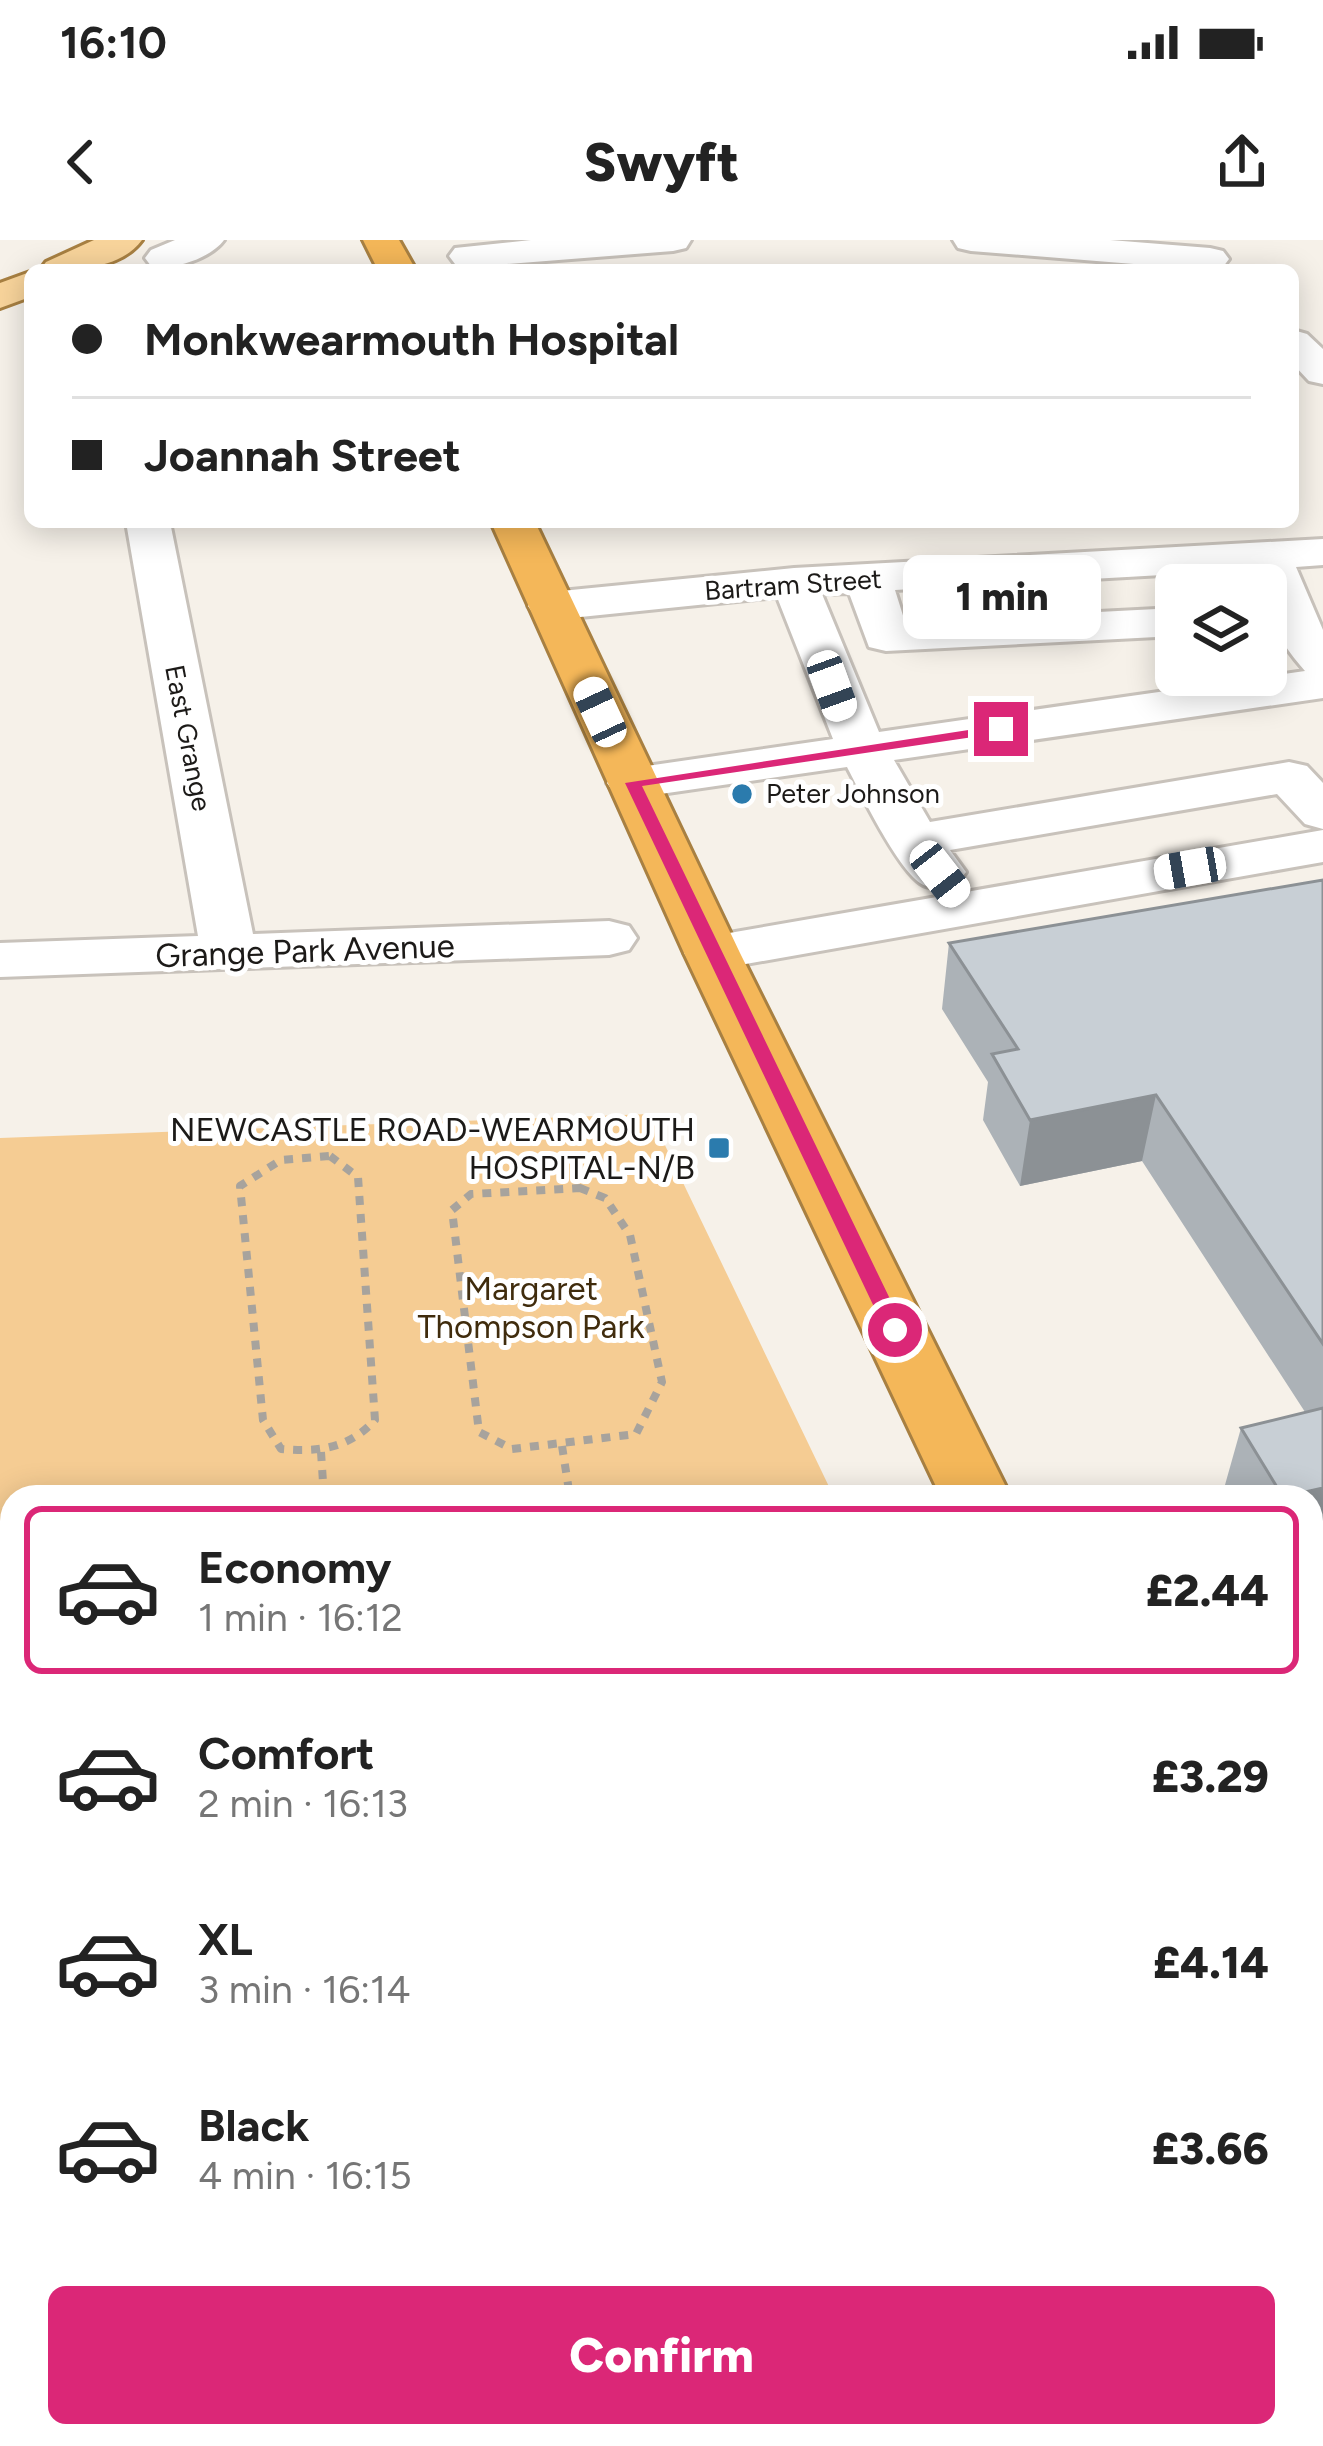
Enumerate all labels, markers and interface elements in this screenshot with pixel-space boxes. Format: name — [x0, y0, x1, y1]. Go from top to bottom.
text: 16:10 — [60, 15, 167, 69]
icon: back — [48, 129, 114, 195]
icon: share — [1209, 129, 1275, 195]
text: Swyft — [584, 130, 739, 195]
text: Monkwearmouth Hospital — [144, 312, 679, 366]
text: Joannah Street — [144, 428, 461, 482]
callout: 1 min — [902, 555, 1100, 639]
street label: Bartram Street — [703, 562, 883, 607]
map controls — [1155, 564, 1287, 696]
button: layers — [1155, 564, 1287, 696]
text: 1 min — [955, 573, 1049, 620]
car — [803, 646, 861, 726]
street label: East Grange — [158, 662, 219, 814]
car — [568, 672, 632, 752]
route end — [974, 702, 1028, 756]
place label: Peter Johnson — [766, 777, 940, 810]
marker: Peter Johnson — [729, 781, 755, 807]
car — [904, 835, 976, 913]
car — [1151, 844, 1229, 892]
street label: Grange Park Avenue — [155, 926, 455, 975]
place label: NEWCASTLE ROAD-WEARMOUTH HOSPITAL-N/B — [170, 1110, 695, 1187]
marker: NEWCASTLE ROAD-WEARMOUTH HOSPITAL-N/B — [706, 1135, 732, 1161]
park label: Margaret Thompson Park — [417, 1269, 645, 1346]
route start — [868, 1303, 922, 1357]
icon: car — [54, 1536, 162, 1644]
text: Economy — [198, 1540, 391, 1594]
text: £2.44 — [1146, 1563, 1269, 1617]
text: 1 min · 16:12 — [198, 1594, 403, 1641]
icon: car — [54, 1722, 162, 1830]
text: Comfort — [198, 1726, 374, 1780]
text: £3.29 — [1152, 1749, 1269, 1803]
text: 2 min · 16:13 — [198, 1780, 408, 1827]
icon: car — [54, 1908, 162, 2016]
text: XL — [198, 1912, 253, 1966]
text: £4.14 — [1153, 1935, 1269, 1989]
text: 3 min · 16:14 — [198, 1966, 410, 2013]
icon: car — [54, 2094, 162, 2202]
text: Black — [198, 2098, 309, 2152]
text: £3.66 — [1152, 2121, 1269, 2175]
text: 4 min · 16:15 — [198, 2152, 412, 2199]
button: Confirm — [48, 2286, 1275, 2424]

